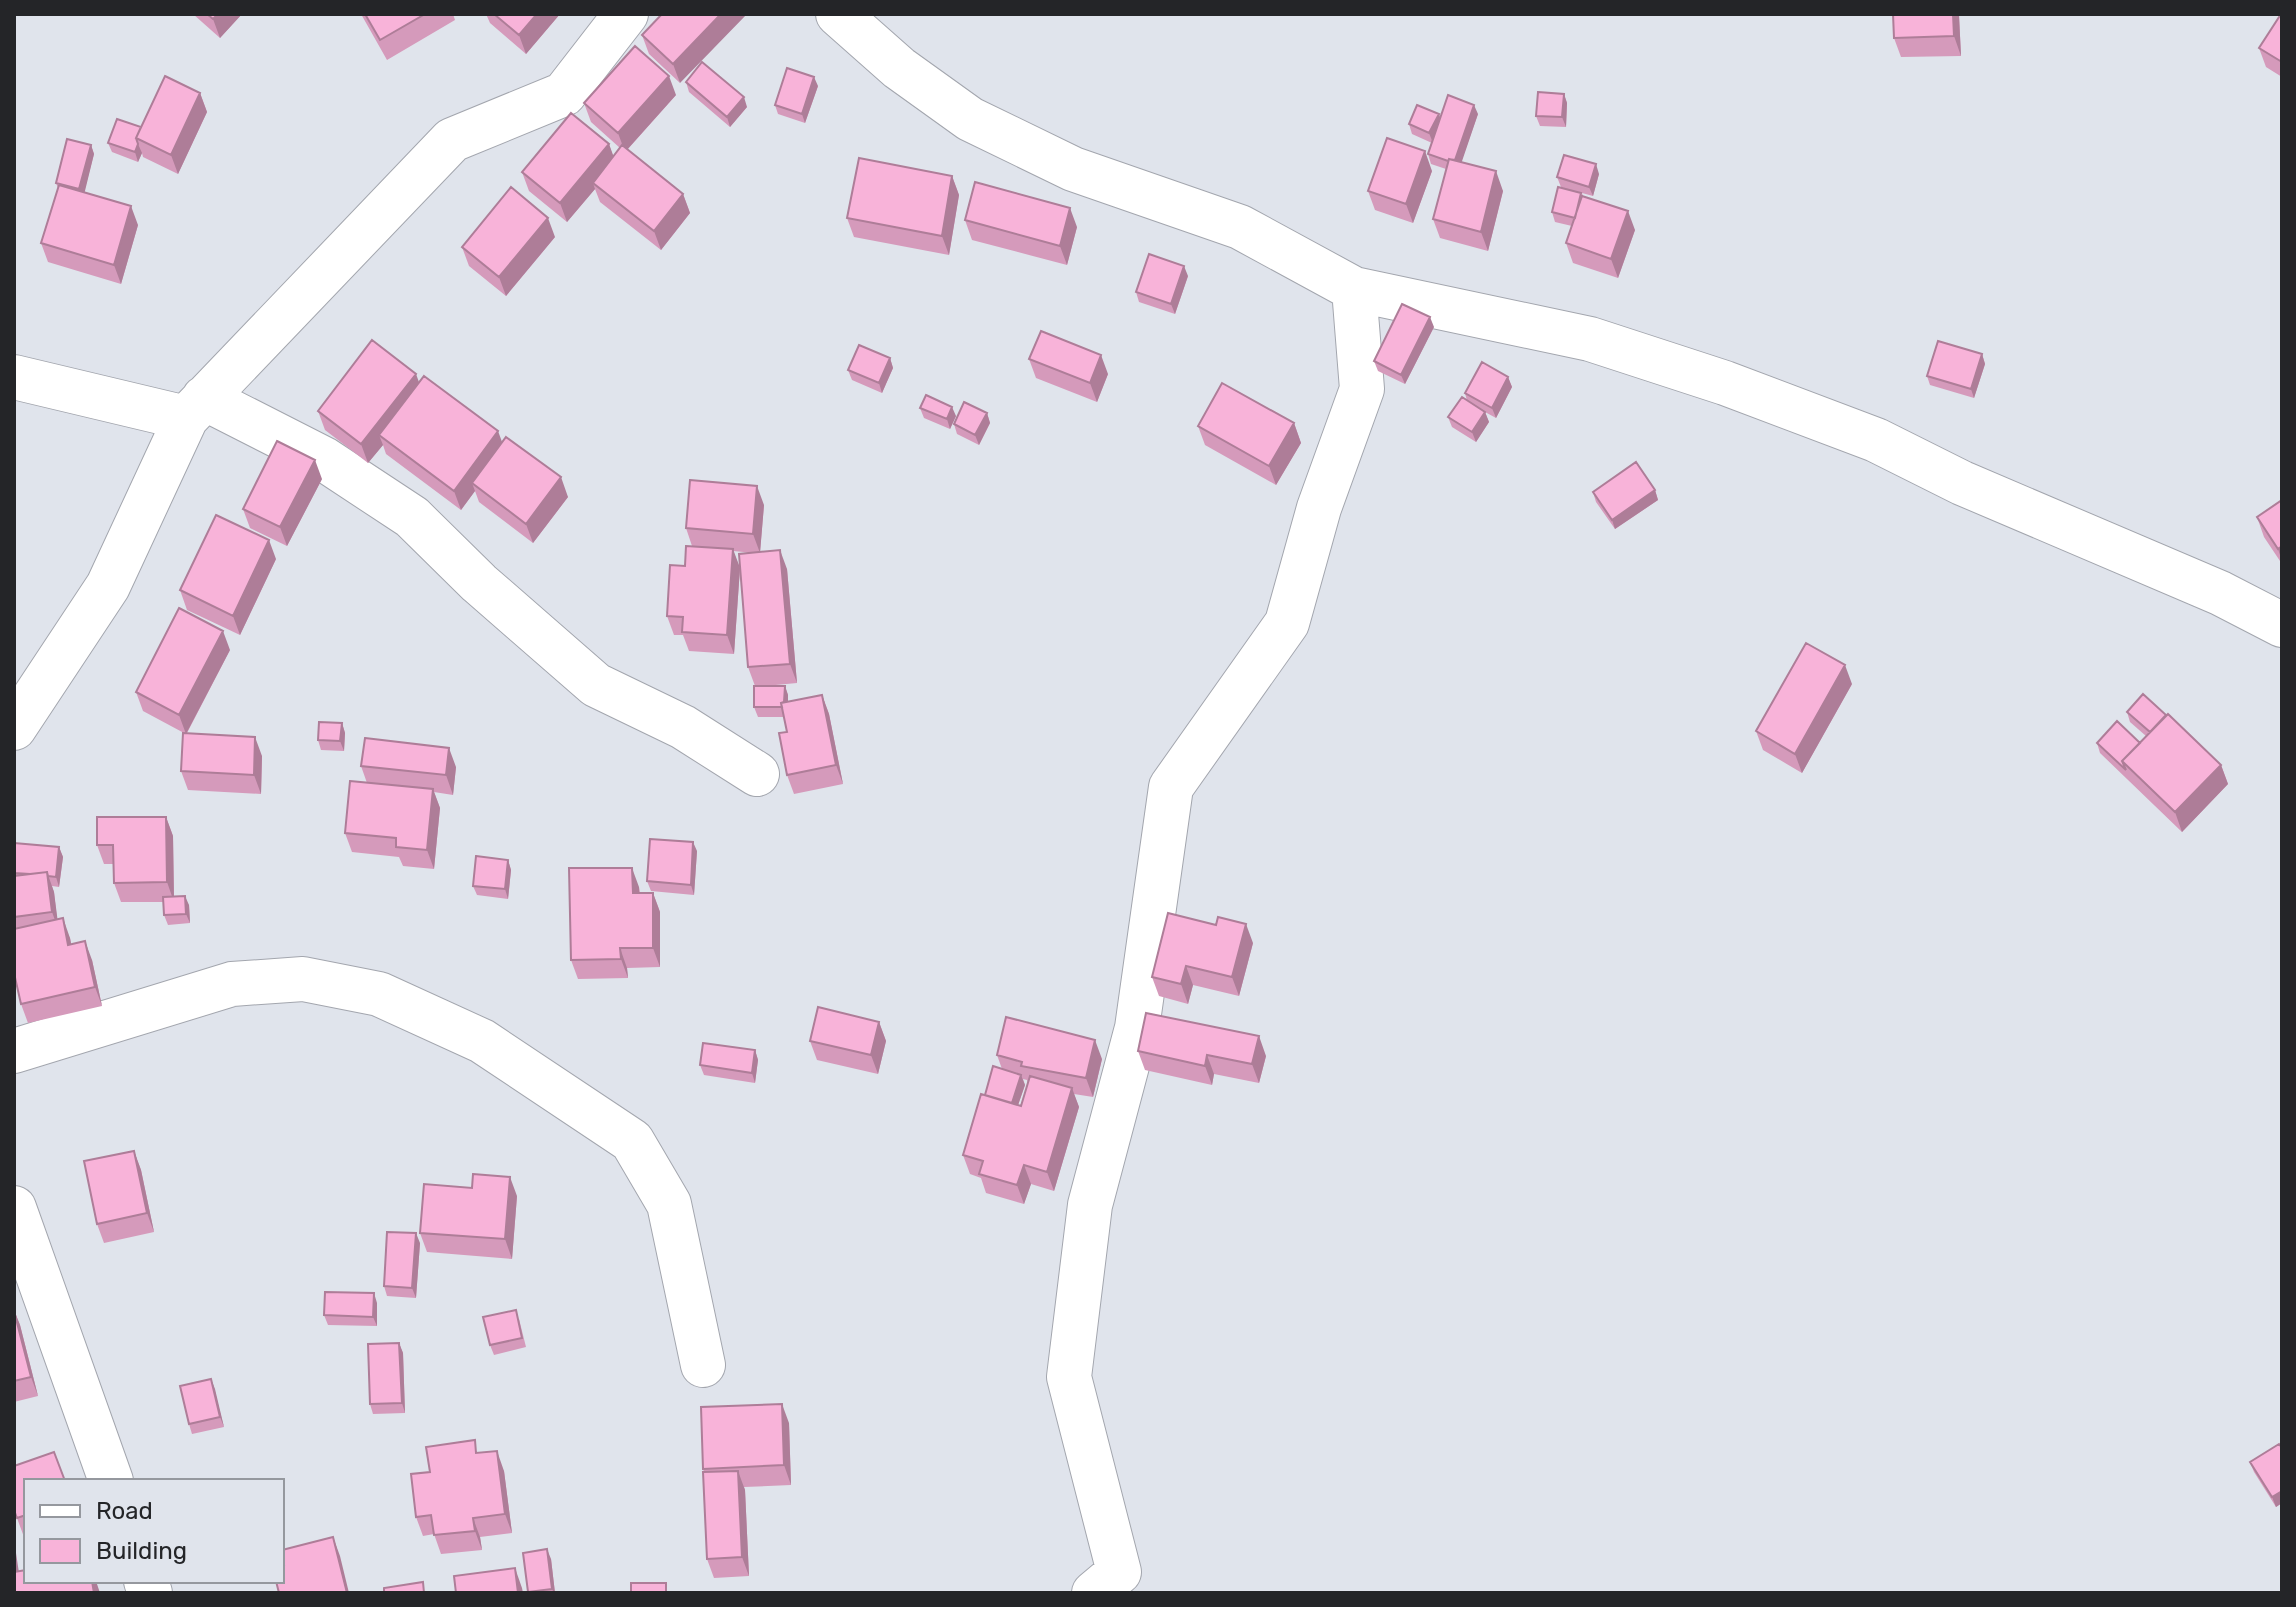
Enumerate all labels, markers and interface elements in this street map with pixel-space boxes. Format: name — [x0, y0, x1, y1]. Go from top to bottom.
legend — [24, 1479, 284, 1583]
text: Road — [96, 1497, 153, 1525]
text: Building — [96, 1537, 187, 1565]

